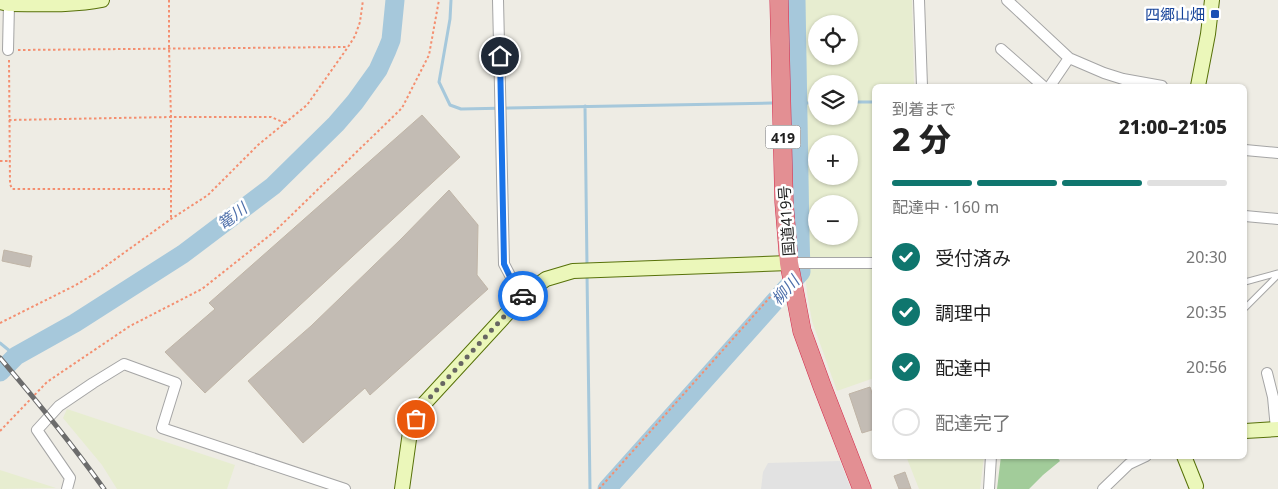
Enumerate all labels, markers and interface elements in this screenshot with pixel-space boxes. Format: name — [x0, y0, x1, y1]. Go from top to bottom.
place label: 四郷山畑 — [1145, 4, 1205, 24]
marker: 四郷山畑 — [1209, 8, 1221, 20]
map controls — [808, 15, 858, 245]
button: locate — [808, 15, 858, 65]
pin — [479, 35, 521, 77]
icon: home — [486, 42, 514, 70]
button: layers — [808, 75, 858, 125]
text: 到着まで — [892, 98, 956, 120]
text: 21:00–21:05 — [1119, 114, 1227, 140]
text: 2 分 — [892, 117, 951, 160]
road number: 419 — [766, 125, 800, 148]
button: + — [808, 135, 858, 185]
street label: 国道419号 — [774, 185, 798, 257]
button: − — [808, 195, 858, 245]
water label: 篭川 — [213, 196, 253, 234]
text: 配達中 · 160 m — [892, 196, 999, 218]
icon: check — [892, 243, 920, 271]
text: 受付済み — [935, 245, 1011, 271]
text: 20:30 — [1186, 246, 1227, 268]
water label: 柳川 — [766, 269, 805, 309]
courier — [498, 271, 548, 321]
icon: car — [509, 282, 537, 310]
icon: check — [892, 298, 920, 326]
text: 調理中 — [935, 300, 992, 326]
text: 20:35 — [1186, 301, 1227, 323]
icon: check — [892, 353, 920, 381]
text: 配達中 — [935, 355, 992, 381]
text: 20:56 — [1186, 356, 1227, 378]
pin — [395, 398, 437, 440]
icon: bag — [402, 405, 430, 433]
text: 配達完了 — [935, 410, 1011, 436]

